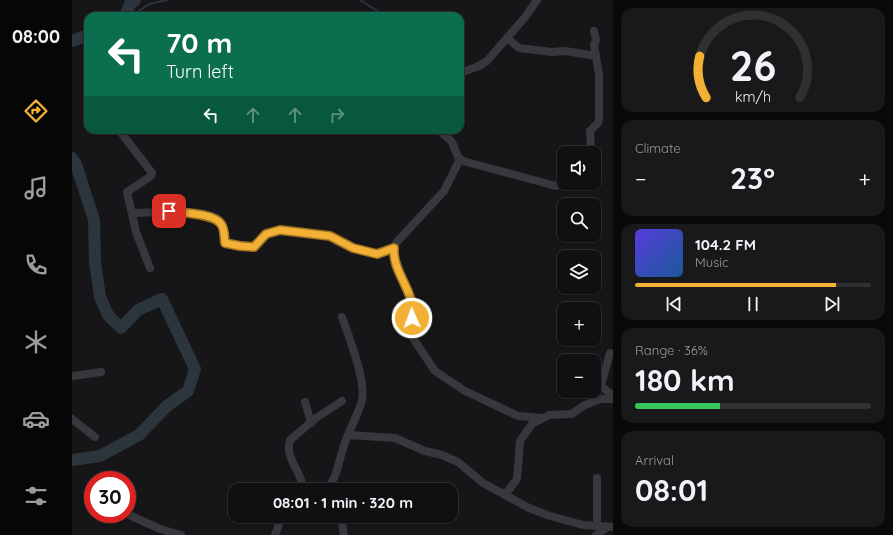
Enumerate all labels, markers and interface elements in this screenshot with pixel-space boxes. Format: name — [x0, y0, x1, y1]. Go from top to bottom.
text: 08:00 — [12, 25, 60, 48]
text: 70 m — [166, 25, 232, 60]
icon: left — [100, 28, 152, 80]
text: 26 — [730, 39, 776, 91]
text: Turn left — [166, 60, 234, 83]
text: km/h — [735, 88, 771, 106]
icon: directions — [22, 97, 50, 125]
icon: left — [200, 104, 222, 126]
icon: ahead — [242, 104, 264, 126]
icon: ahead — [284, 104, 306, 126]
icon: right — [326, 104, 348, 126]
text: Climate — [635, 140, 681, 156]
map controls — [557, 146, 601, 398]
button: sound — [557, 146, 601, 190]
text: 23° — [730, 159, 775, 197]
text: − — [635, 165, 646, 193]
text: + — [859, 165, 871, 193]
icon: music — [22, 174, 50, 202]
pin — [152, 194, 186, 228]
button: search — [557, 198, 601, 242]
icon: arrive — [158, 200, 180, 222]
text: 104.2 FM — [695, 235, 756, 254]
button: layers — [557, 250, 601, 294]
icon: phone — [22, 251, 50, 279]
text: Music — [695, 254, 729, 270]
icon: previous — [663, 293, 685, 315]
icon: pause — [742, 293, 764, 315]
icon: next — [821, 293, 843, 315]
position arrow — [391, 297, 433, 339]
button: + — [557, 302, 601, 346]
icon: climate — [22, 328, 50, 356]
text: Range · 36% — [635, 342, 708, 358]
button: − — [557, 354, 601, 398]
text: 180 km — [635, 361, 735, 399]
icon: car — [22, 405, 50, 433]
text: Arrival — [635, 452, 674, 468]
speed limit sign: 30 — [84, 471, 136, 523]
text: 08:01 — [635, 471, 708, 509]
icon: filters — [22, 482, 50, 510]
text: 08:01 · 1 min · 320 m — [273, 493, 413, 512]

